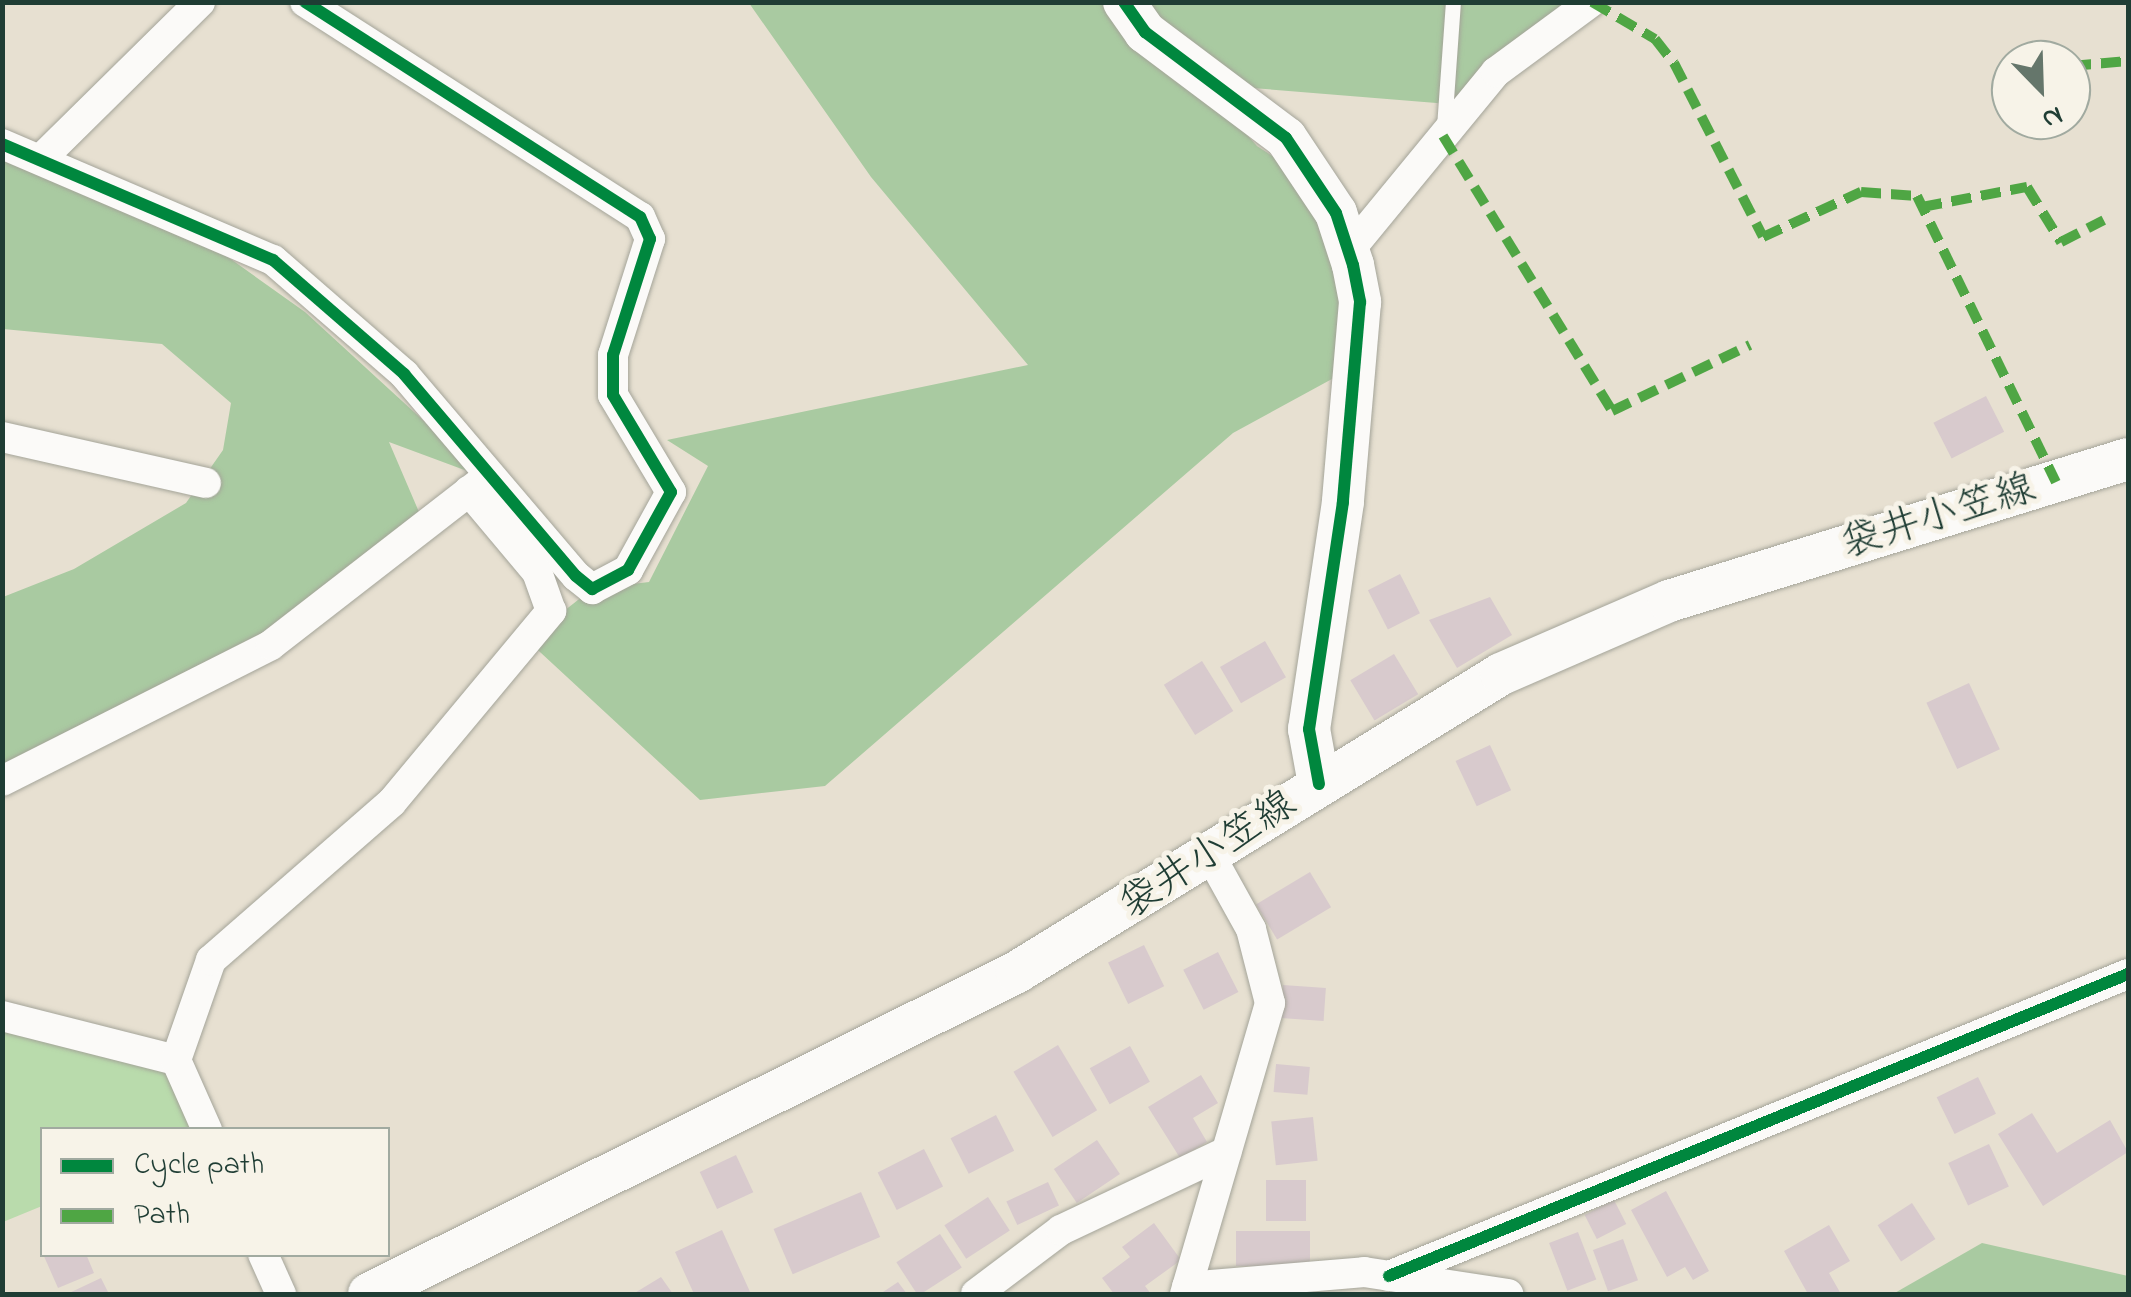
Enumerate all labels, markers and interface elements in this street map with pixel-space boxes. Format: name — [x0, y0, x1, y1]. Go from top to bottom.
north arrow — [1991, 40, 2091, 140]
text: N — [2035, 94, 2069, 139]
street label: 袋井小笠線 — [1836, 466, 2042, 570]
street label: 袋井小笠線 — [1112, 781, 1306, 931]
legend — [40, 1127, 390, 1257]
text: Cycle path — [134, 1144, 264, 1188]
text: Path — [134, 1194, 190, 1238]

